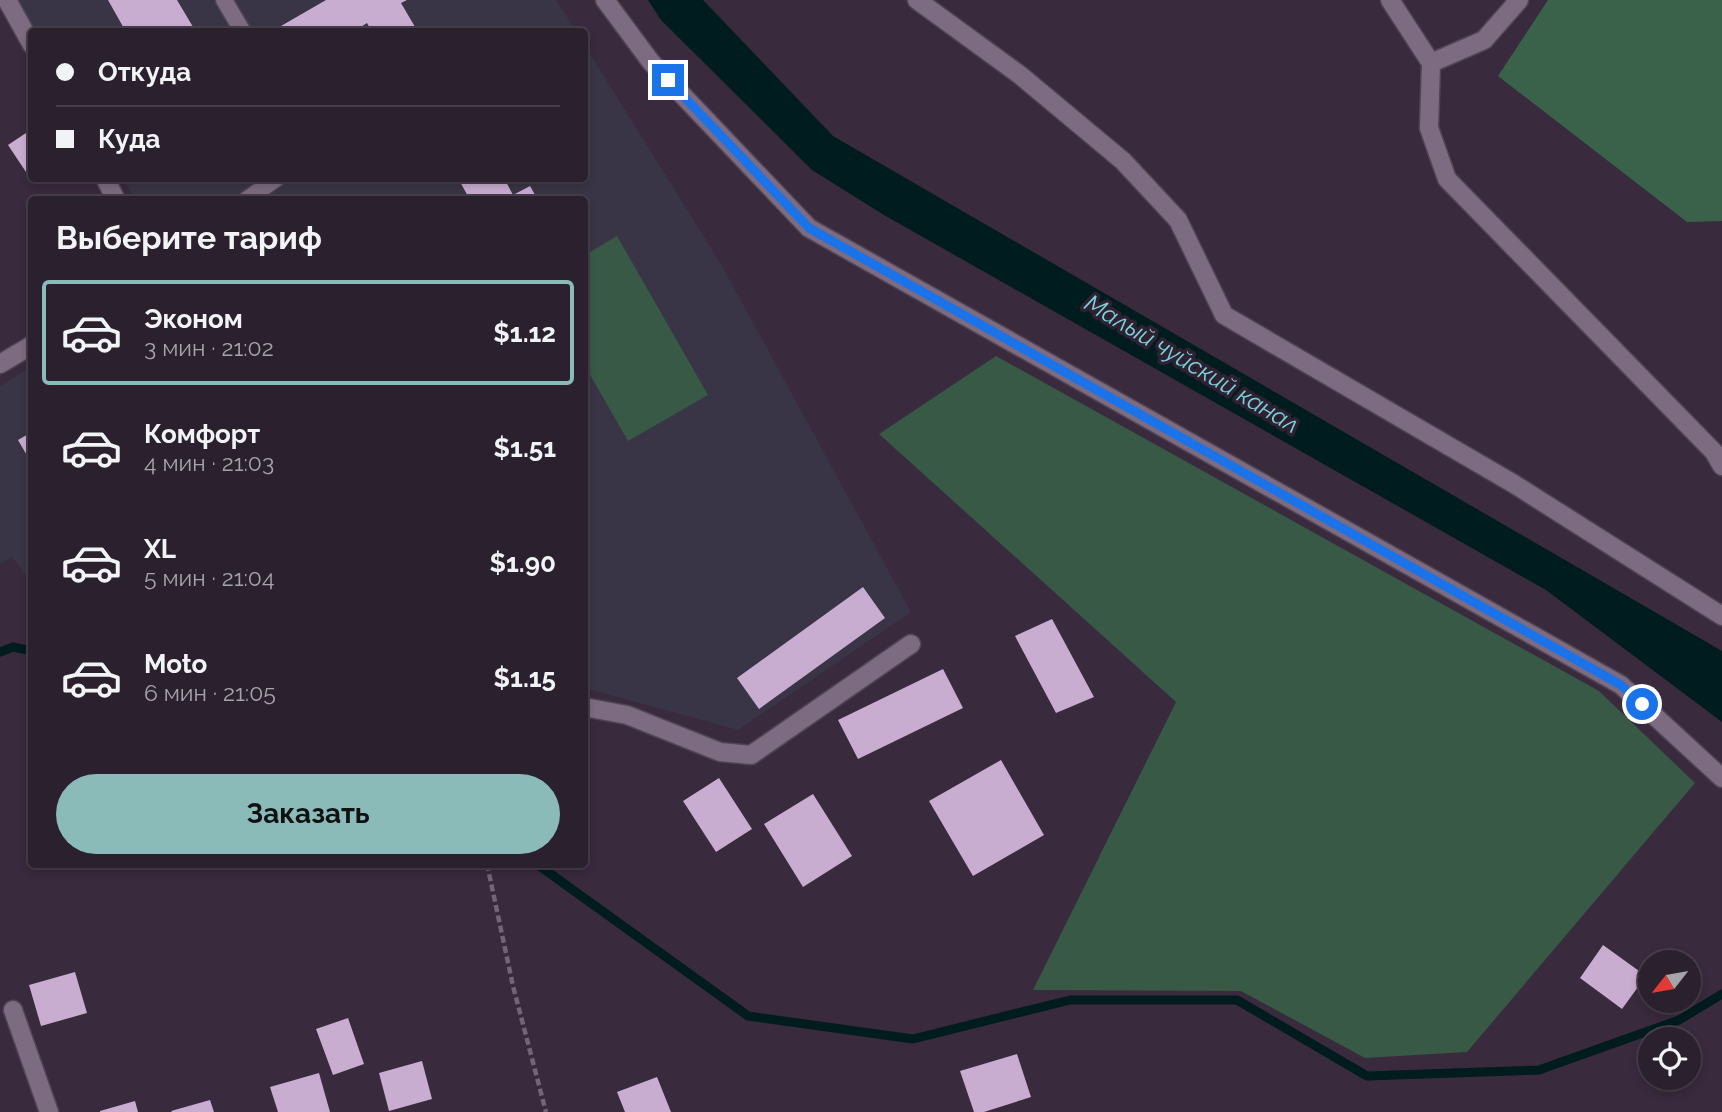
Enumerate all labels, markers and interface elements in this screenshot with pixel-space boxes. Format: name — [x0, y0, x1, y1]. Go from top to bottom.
text: Откуда — [98, 57, 191, 87]
route end — [652, 64, 684, 96]
text: Куда — [98, 124, 161, 154]
text: Выберите тариф — [56, 219, 322, 256]
water label: Малый чуйский канал — [1080, 288, 1305, 439]
icon: car — [60, 301, 123, 364]
text: Эконом — [144, 304, 243, 334]
text: $1.12 — [493, 318, 556, 348]
text: 3 мин · 21:02 — [144, 334, 274, 361]
icon: car — [60, 416, 123, 479]
text: Комфорт — [144, 419, 260, 449]
text: $1.51 — [494, 433, 556, 463]
text: 4 мин · 21:03 — [144, 449, 274, 476]
icon: car — [60, 531, 123, 594]
text: XL — [144, 534, 176, 564]
text: $1.90 — [490, 548, 556, 578]
text: 5 мин · 21:04 — [144, 564, 274, 591]
icon: car — [60, 646, 123, 709]
text: Moto — [144, 649, 207, 679]
text: $1.15 — [494, 663, 556, 693]
text: 6 мин · 21:05 — [144, 679, 276, 706]
route start — [1626, 688, 1658, 720]
button: Заказать — [56, 774, 560, 854]
north arrow — [1638, 950, 1701, 1013]
map controls — [1638, 950, 1701, 1090]
button: locate — [1638, 1027, 1701, 1090]

